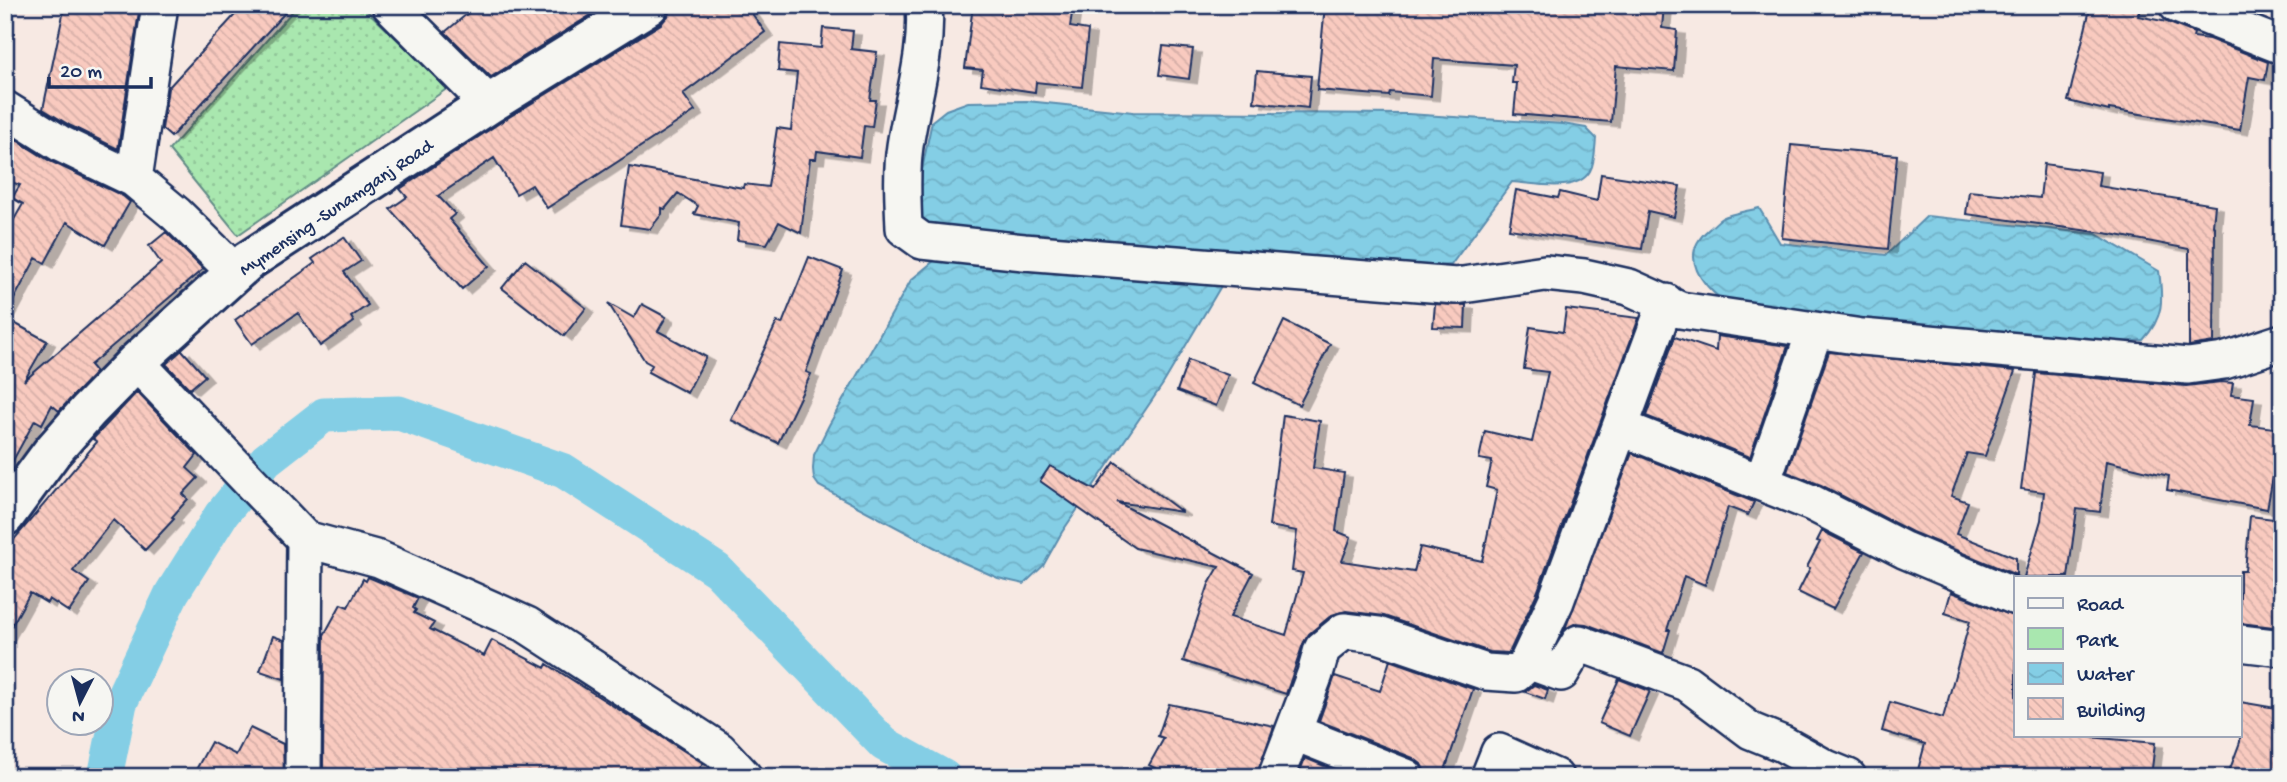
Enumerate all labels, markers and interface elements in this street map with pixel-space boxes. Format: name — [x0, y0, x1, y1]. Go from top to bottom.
scale bar — [49, 46, 150, 90]
text: 20 m — [60, 61, 102, 86]
street label: Mymensing -Sunamganj Road — [236, 134, 440, 282]
legend — [2014, 576, 2242, 736]
text: Road — [2077, 594, 2125, 619]
text: Park — [2076, 630, 2120, 655]
text: Water — [2077, 664, 2135, 689]
north arrow — [46, 666, 116, 736]
text: Building — [2076, 700, 2146, 725]
text: N — [71, 703, 86, 728]

